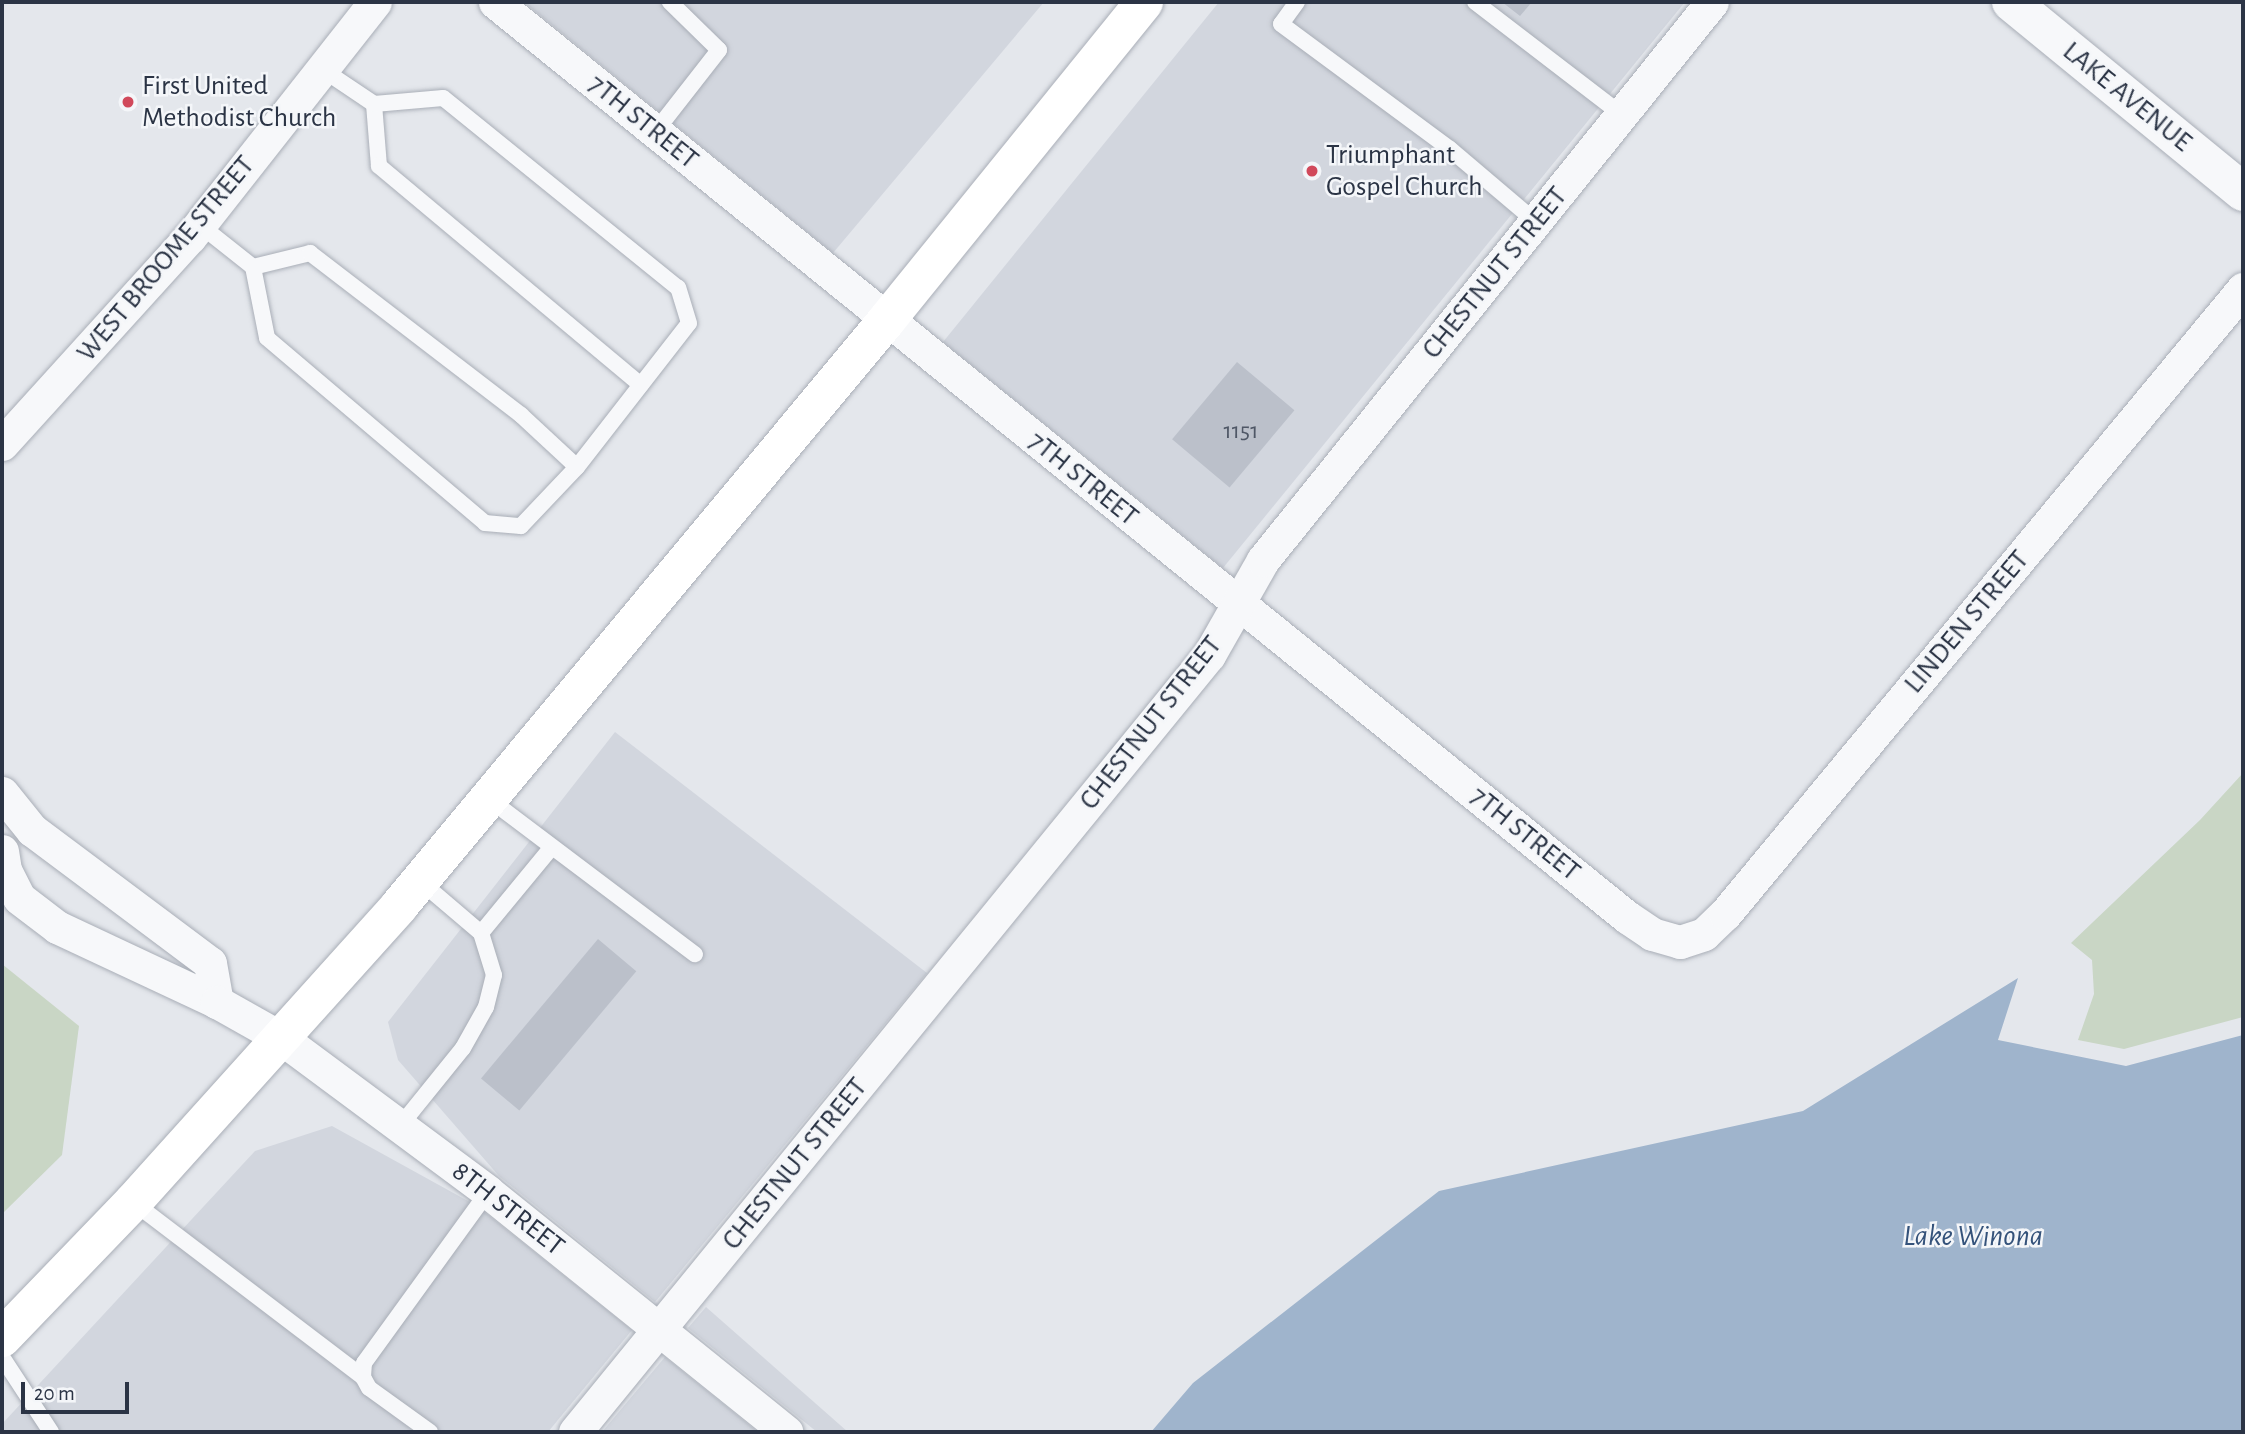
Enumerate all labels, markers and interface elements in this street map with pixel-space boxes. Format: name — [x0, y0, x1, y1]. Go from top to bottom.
street label: LAKE AVENUE — [2056, 35, 2198, 159]
street label: 7TH STREET — [581, 67, 705, 177]
place label: First United Methodist Church — [142, 69, 336, 135]
marker: First United Methodist Church — [120, 94, 136, 110]
place label: Triumphant Gospel Church — [1326, 138, 1483, 204]
street label: WEST BROOME STREET — [70, 149, 262, 369]
marker: Triumphant Gospel Church — [1304, 163, 1320, 179]
street label: CHESTNUT STREET — [1415, 180, 1575, 366]
house number: 1151 — [1224, 418, 1258, 446]
street label: 7TH STREET — [1021, 424, 1145, 534]
street label: LINDEN STREET — [1897, 544, 2037, 700]
street label: CHESTNUT STREET — [1073, 629, 1229, 817]
street label: 7TH STREET — [1463, 779, 1587, 889]
street label: CHESTNUT STREET — [715, 1071, 875, 1257]
street label: 8TH STREET — [445, 1155, 571, 1263]
water label: Lake Winona — [1903, 1218, 2043, 1254]
scale bar — [24, 1368, 133, 1412]
text: 20 m — [34, 1383, 75, 1404]

